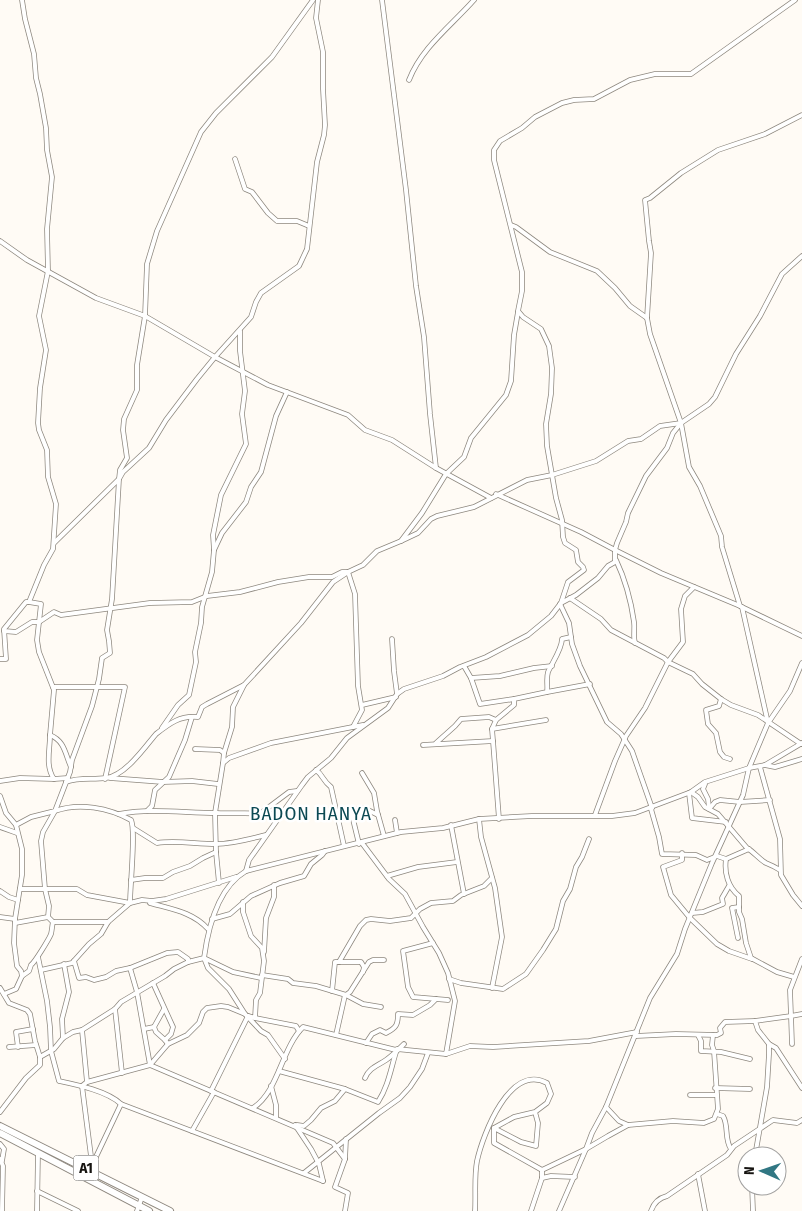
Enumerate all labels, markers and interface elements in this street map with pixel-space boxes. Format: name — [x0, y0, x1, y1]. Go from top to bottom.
district label: BADON HANYA — [250, 802, 372, 825]
north arrow — [737, 1146, 787, 1196]
road number: A1 — [74, 1156, 98, 1180]
text: N — [741, 1166, 758, 1175]

